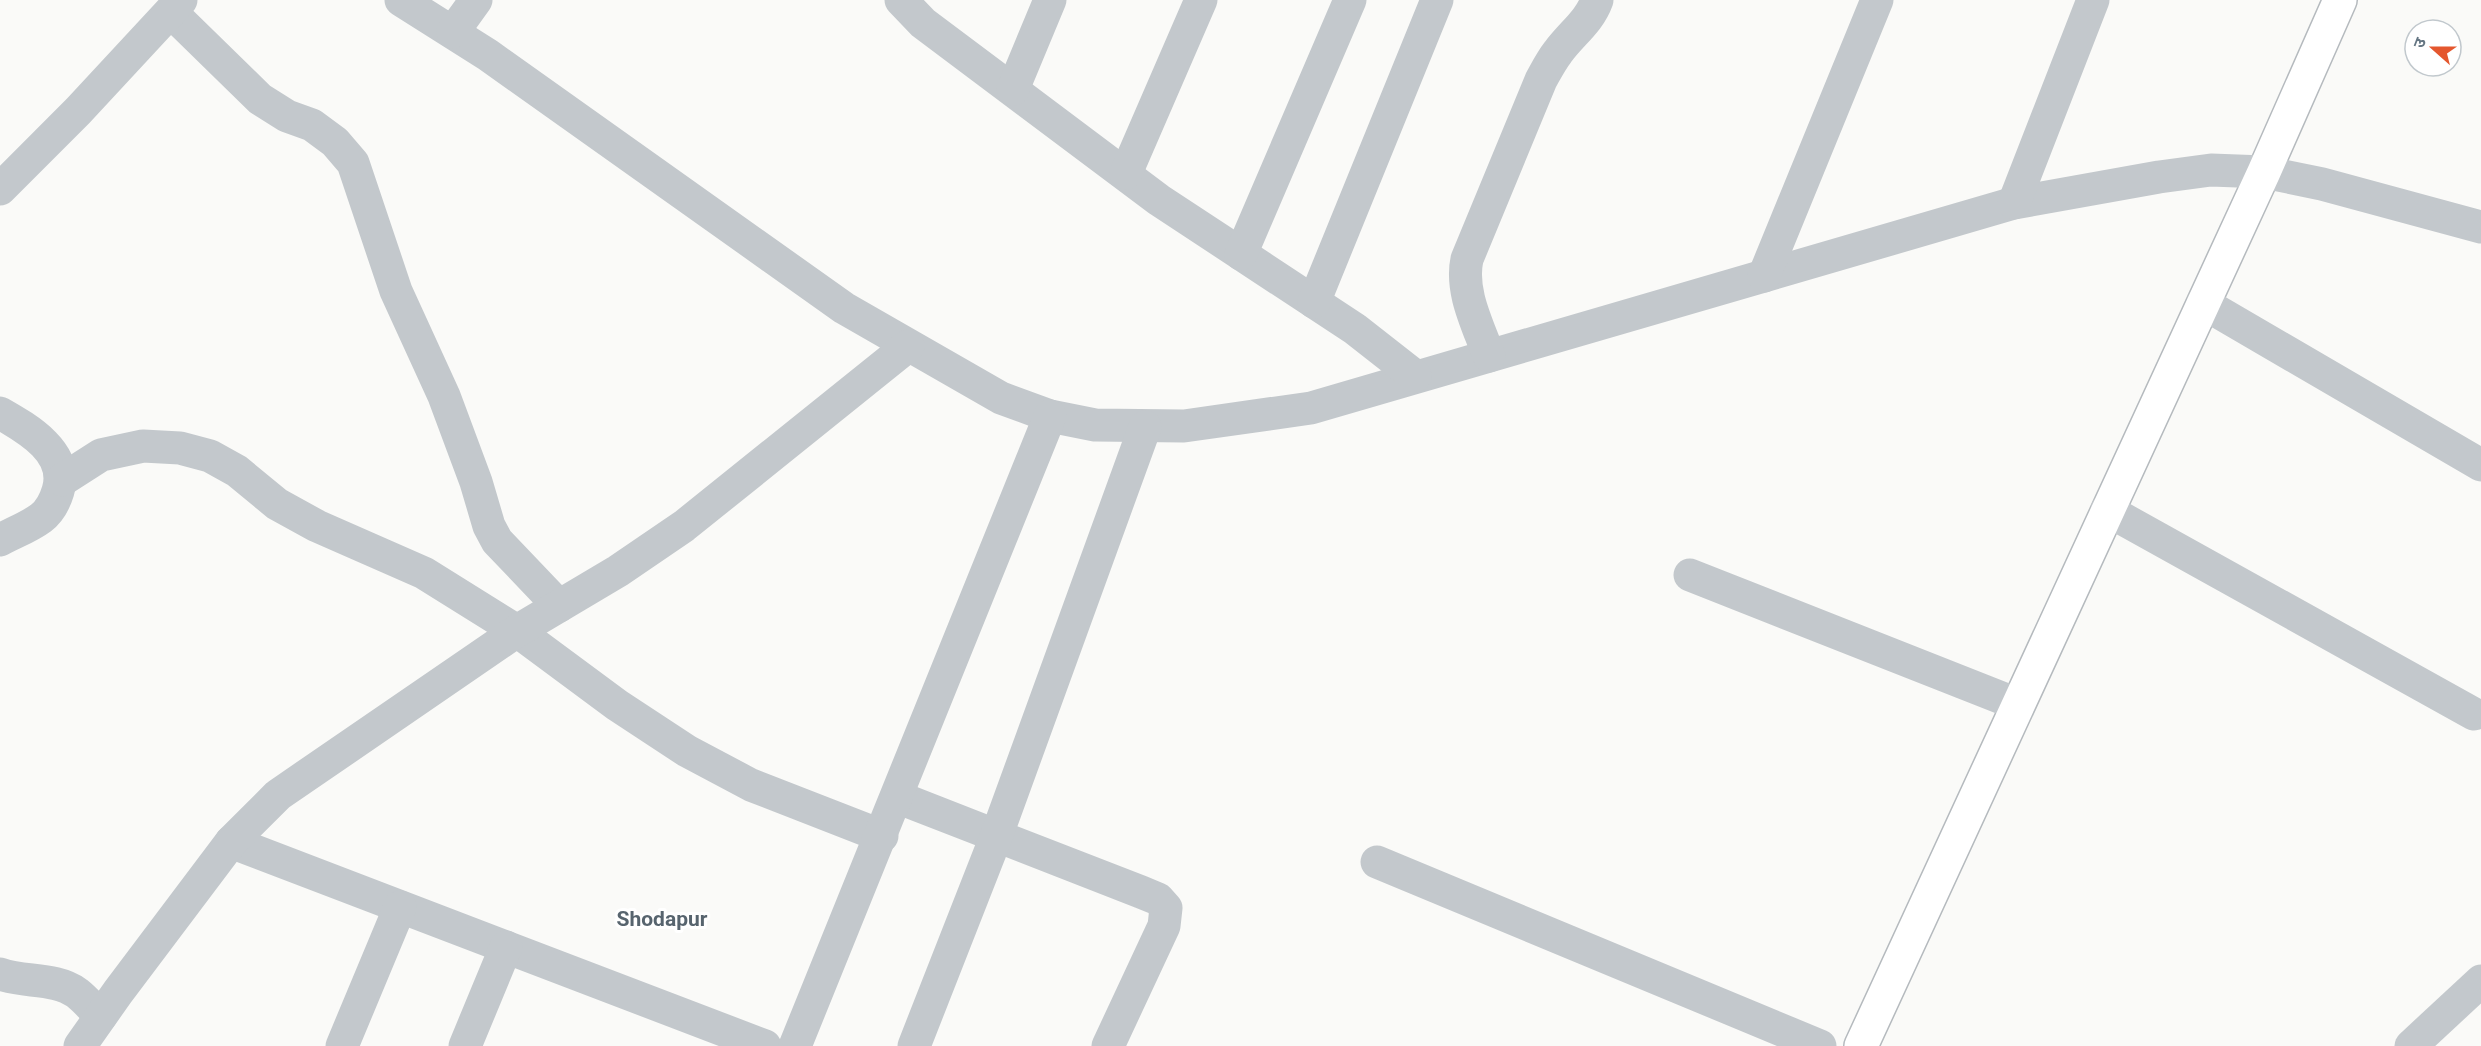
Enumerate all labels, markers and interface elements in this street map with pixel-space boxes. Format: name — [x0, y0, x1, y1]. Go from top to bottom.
north arrow — [2403, 18, 2463, 78]
text: उ — [2409, 34, 2430, 51]
district label: Shodapur — [617, 907, 708, 931]

